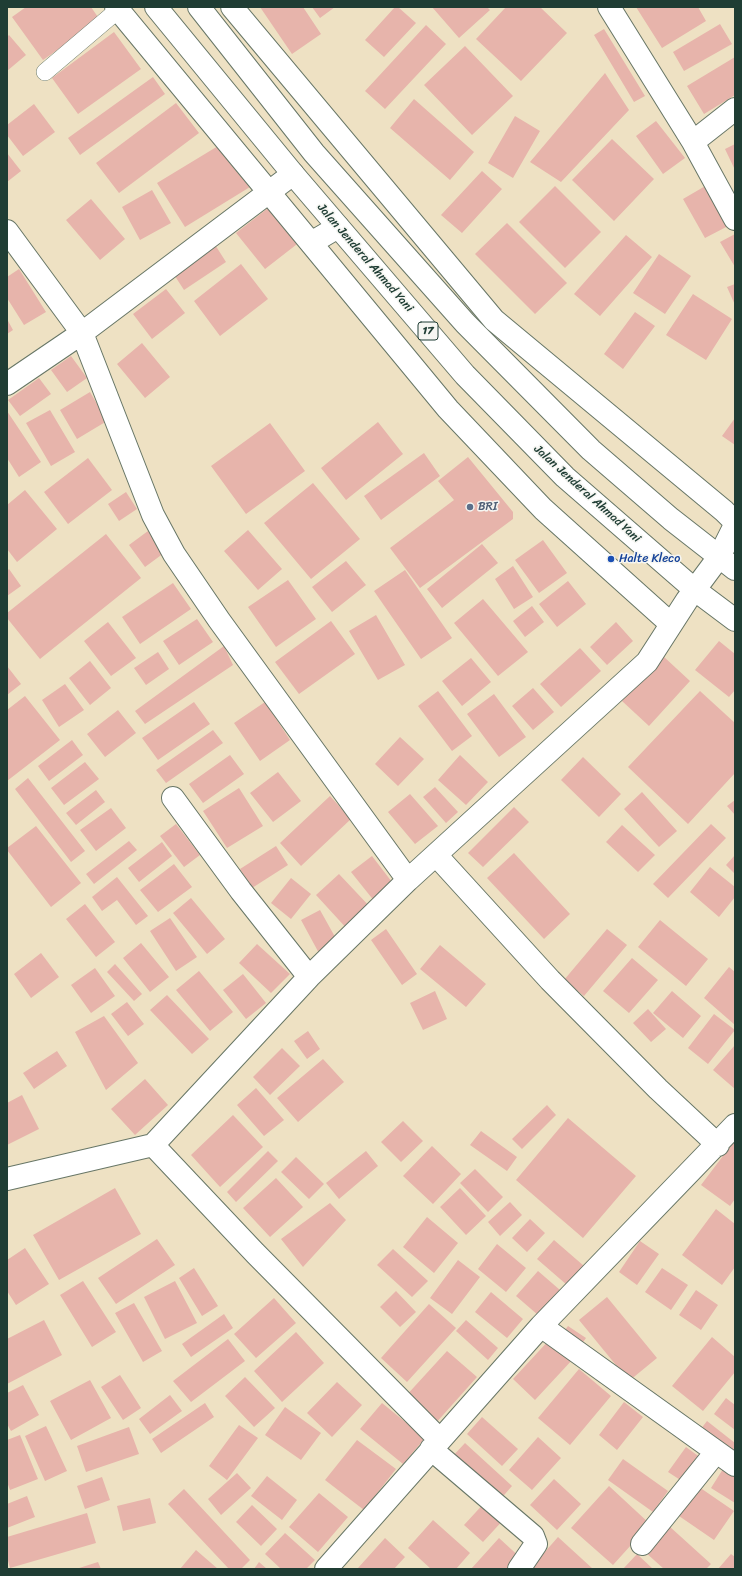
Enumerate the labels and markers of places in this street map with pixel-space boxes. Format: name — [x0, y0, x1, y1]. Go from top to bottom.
place label: BRI — [478, 500, 498, 514]
marker: BRI — [465, 502, 475, 512]
place label: Halte Kleco — [619, 552, 680, 566]
marker: Halte Kleco — [606, 554, 616, 564]

